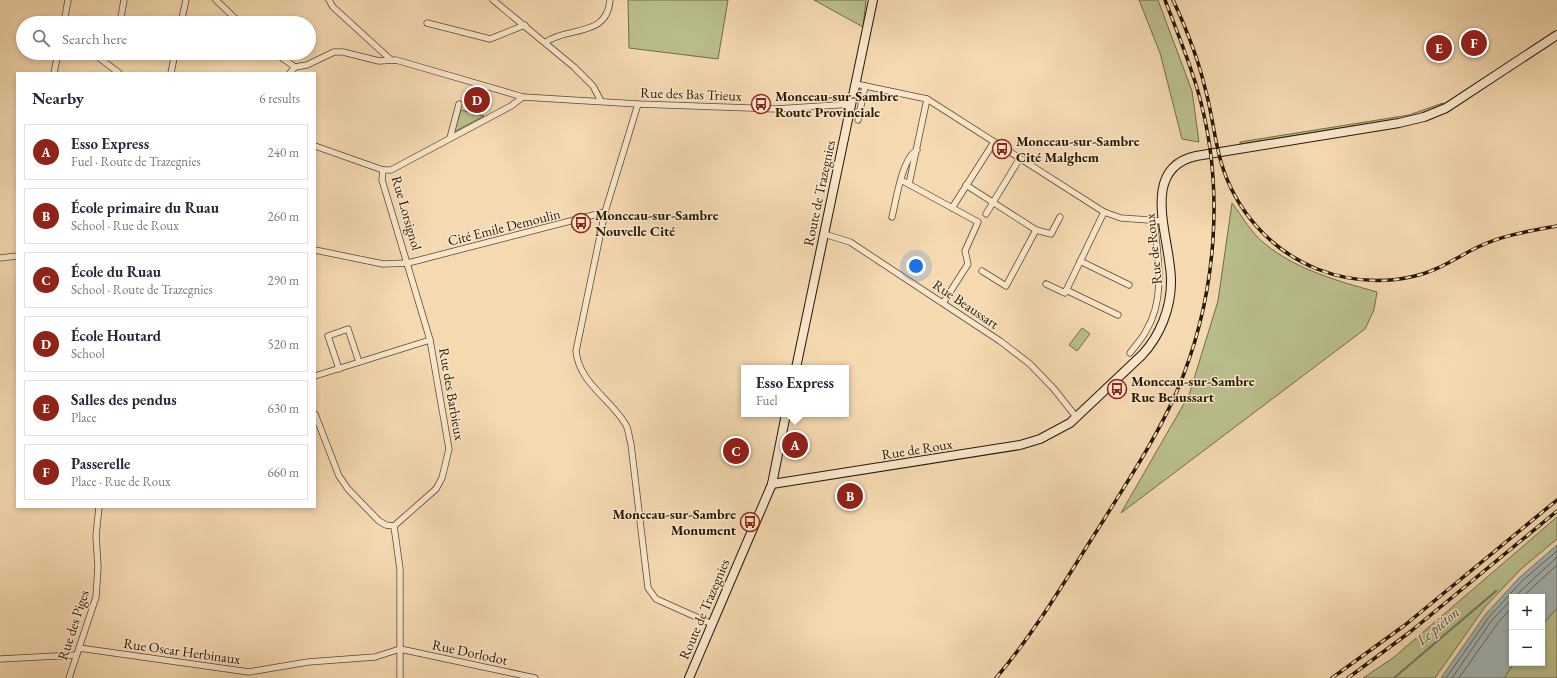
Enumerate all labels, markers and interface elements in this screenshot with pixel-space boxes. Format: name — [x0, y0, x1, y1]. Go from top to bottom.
search box — [16, 16, 316, 60]
icon: search — [30, 27, 52, 49]
pin: F — [1461, 28, 1487, 58]
text: Search here — [62, 29, 127, 48]
pin: E — [1426, 33, 1452, 63]
street label: Rue des Bas Trieux — [640, 83, 742, 105]
pin: D — [464, 85, 490, 115]
text: Nearby — [32, 87, 84, 109]
place label: Monceau-sur-Sambre Route Provinciale — [775, 87, 899, 121]
text: 6 results — [259, 90, 300, 107]
bus stop icon: Monceau-sur-Sambre Route Provinciale — [750, 93, 772, 115]
place label: Monceau-sur-Sambre Cité Malghem — [1016, 132, 1140, 166]
text: Esso Express — [71, 134, 149, 153]
street label: Route de Trazegnies — [799, 138, 839, 248]
bus stop icon: Monceau-sur-Sambre Cité Malghem — [991, 138, 1013, 160]
text: A — [41, 144, 51, 161]
text: 240 m — [268, 144, 299, 161]
text: Fuel · Route de Trazegnies — [71, 153, 201, 170]
street label: Rue Lorsignol — [388, 174, 426, 253]
text: École primaire du Ruau — [71, 198, 219, 217]
street label: Cité Emile Demoulin — [446, 204, 563, 250]
place label: Monceau-sur-Sambre Nouvelle Cité — [595, 206, 719, 240]
text: B — [42, 208, 50, 225]
text: 260 m — [268, 208, 299, 225]
bus stop icon: Monceau-sur-Sambre Nouvelle Cité — [570, 212, 592, 234]
street label: Rue de Roux — [1140, 213, 1166, 285]
text: School · Rue de Roux — [71, 217, 179, 234]
your location — [906, 256, 926, 276]
text: École du Ruau — [71, 262, 161, 281]
text: C — [41, 272, 51, 289]
text: 290 m — [268, 272, 299, 289]
street label: Rue Beaussart — [929, 275, 1003, 333]
text: School · Route de Trazegnies — [71, 281, 213, 298]
text: École Houtard — [71, 326, 161, 345]
text: D — [41, 336, 51, 353]
text: 520 m — [268, 336, 299, 353]
text: School — [71, 345, 105, 362]
street label: Rue des Barbieux — [435, 346, 469, 442]
popup — [741, 365, 849, 417]
place label: Monceau-sur-Sambre Rue Beaussart — [1131, 372, 1255, 406]
text: Esso Express — [756, 373, 834, 392]
bus stop icon: Monceau-sur-Sambre Rue Beaussart — [1106, 378, 1128, 400]
text: Salles des pendus — [71, 390, 177, 409]
text: Fuel — [756, 392, 778, 409]
text: E — [42, 400, 50, 417]
text: 630 m — [268, 400, 299, 417]
text: Place — [71, 409, 97, 426]
pin: A — [782, 430, 808, 460]
street label: Rue de Roux — [880, 435, 954, 463]
pin: C — [723, 436, 749, 466]
text: Passerelle — [71, 454, 130, 473]
text: F — [42, 464, 50, 481]
text: 660 m — [268, 464, 299, 481]
text: Place · Rue de Roux — [71, 473, 171, 490]
pin: B — [837, 481, 863, 511]
place label: Monceau-sur-Sambre Monument — [612, 505, 737, 539]
bus stop icon: Monceau-sur-Sambre Monument — [739, 511, 761, 533]
street label: Route de Trazegnies — [675, 555, 734, 662]
street label: Rue des Piges — [53, 587, 93, 662]
map controls — [1509, 594, 1545, 666]
button: + — [1509, 594, 1545, 630]
water label: Le piéton — [1411, 602, 1463, 650]
button: − — [1509, 630, 1545, 666]
street label: Rue Oscar Herbinaux — [122, 634, 242, 668]
street label: Rue Dorlodot — [431, 635, 510, 669]

